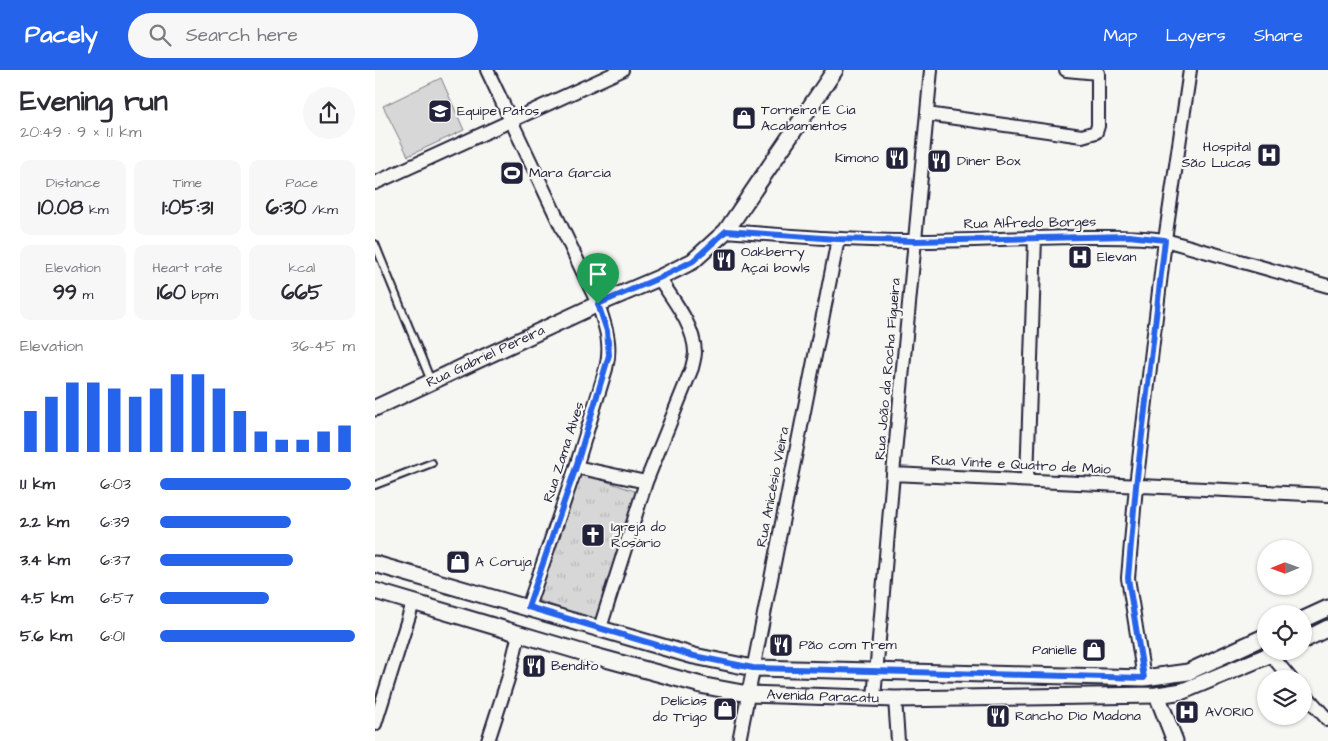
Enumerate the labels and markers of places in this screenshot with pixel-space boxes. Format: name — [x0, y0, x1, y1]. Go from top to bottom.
school or university icon: Equipe Patos — [427, 98, 453, 124]
place label: Torneira E Cia Acabamentos — [761, 100, 856, 136]
place label: Equipe Patos — [457, 101, 539, 121]
shop icon: Torneira E Cia Acabamentos — [731, 105, 757, 131]
place label: Hospital São Lucas — [1182, 137, 1251, 173]
hospital icon: Hospital São Lucas — [1256, 142, 1282, 168]
restaurant icon: Kimono — [884, 145, 910, 171]
place label: Kimono — [835, 148, 879, 168]
restaurant icon: Diner Box — [926, 148, 952, 174]
place label: Diner Box — [957, 151, 1021, 171]
sports icon: Mara Garcia — [499, 160, 525, 186]
place label: Mara Garcia — [529, 163, 611, 183]
place label: Oakberry Açaí bowls — [741, 242, 810, 278]
hospital icon: Elevan — [1067, 244, 1093, 270]
restaurant icon: Oakberry Açaí bowls — [711, 247, 737, 273]
place label: Elevan — [1097, 247, 1136, 267]
pin — [577, 253, 619, 304]
place label: Igreja do Rosário — [611, 517, 666, 553]
church icon: Igreja do Rosário — [580, 522, 606, 548]
shop icon: A Coruja — [445, 549, 471, 575]
place label: A Coruja — [475, 552, 532, 572]
restaurant icon: Pão com Trem — [768, 632, 794, 658]
place label: Pão com Trem — [799, 635, 897, 655]
shop icon: Panielle — [1081, 637, 1107, 663]
place label: Panielle — [1032, 640, 1077, 660]
restaurant icon: Bendito — [521, 653, 547, 679]
place label: Bendito — [551, 656, 598, 676]
place label: Delícias do Trigo — [653, 691, 707, 727]
shop icon: Delícias do Trigo — [712, 696, 738, 722]
hospital icon: AVORIO — [1174, 699, 1200, 725]
place label: AVORIO — [1205, 702, 1254, 722]
restaurant icon: Rancho Dio Madona — [985, 703, 1011, 729]
place label: Rancho Dio Madona — [1015, 706, 1141, 726]

